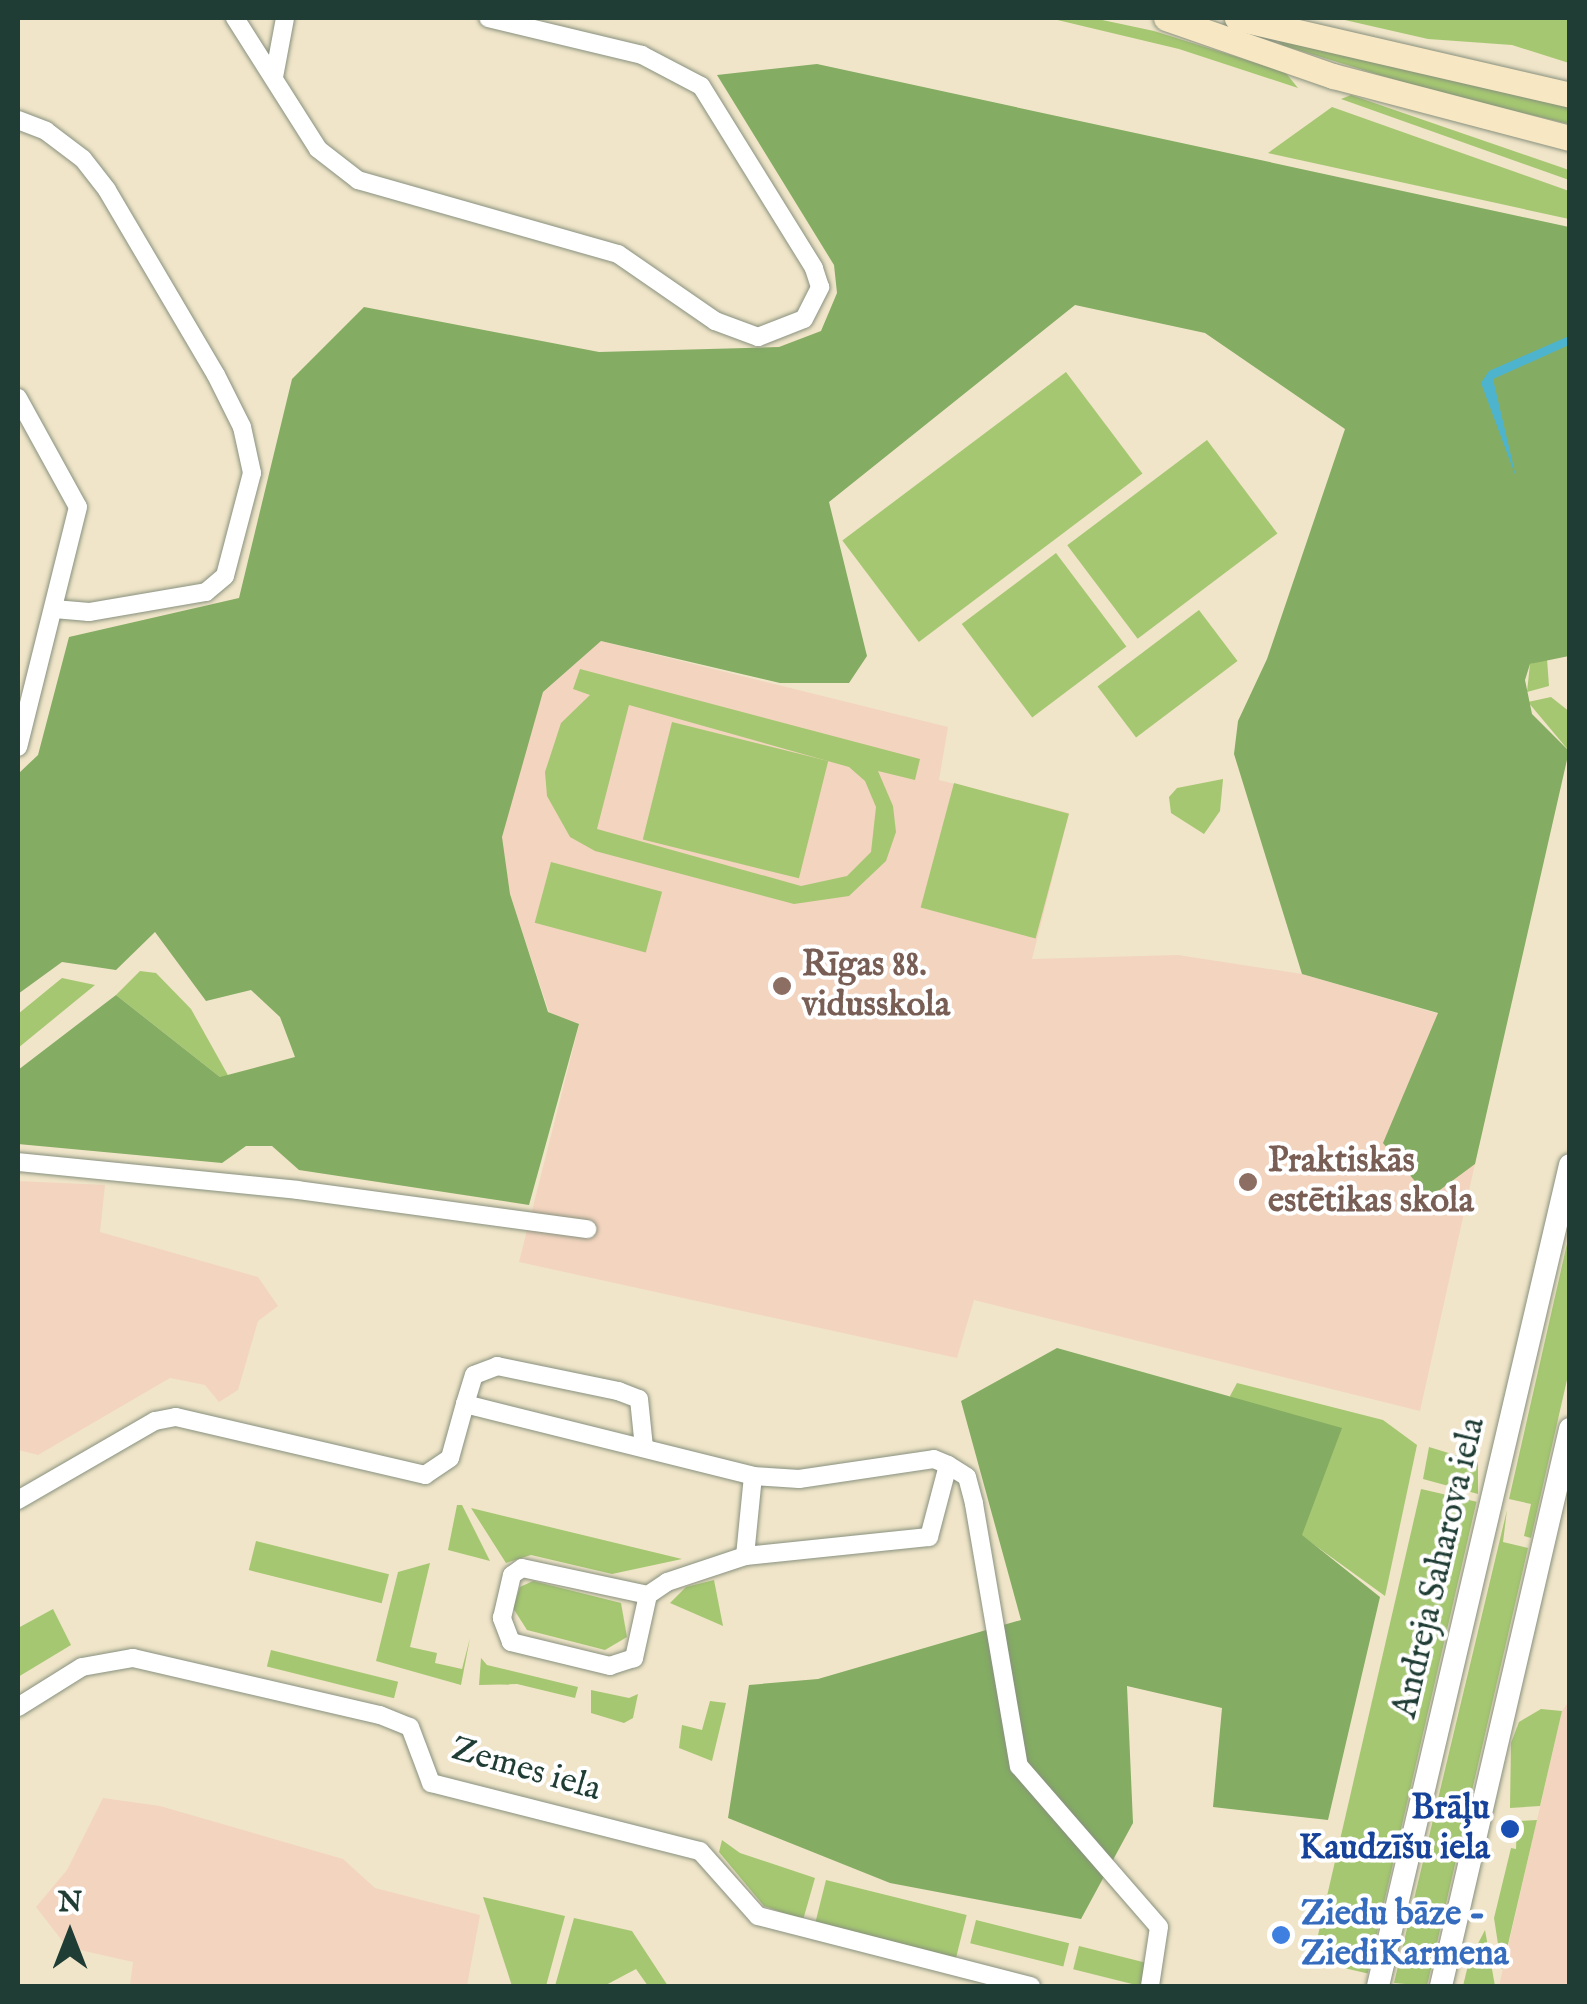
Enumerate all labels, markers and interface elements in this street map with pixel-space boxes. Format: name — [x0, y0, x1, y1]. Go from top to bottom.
place label: Rīgas 88. vidusskola — [802, 945, 950, 1027]
marker: Rīgas 88. vidusskola — [771, 975, 793, 997]
place label: Praktiskās estētikas skola — [1268, 1141, 1474, 1223]
marker: Praktiskās estētikas skola — [1237, 1171, 1259, 1193]
street label: Andreja Saharova iela — [1385, 1414, 1495, 1722]
street label: Zemes iela — [446, 1729, 606, 1811]
place label: Brāļu Kaudzīšu iela — [1299, 1788, 1490, 1870]
marker: Brāļu Kaudzīšu iela — [1499, 1818, 1521, 1840]
north arrow — [20, 1884, 120, 1984]
text: N — [58, 1886, 82, 1921]
place label: Ziedu bāze - ZiediKarmena — [1301, 1894, 1509, 1976]
marker: Ziedu bāze - ZiediKarmena — [1270, 1924, 1292, 1946]

